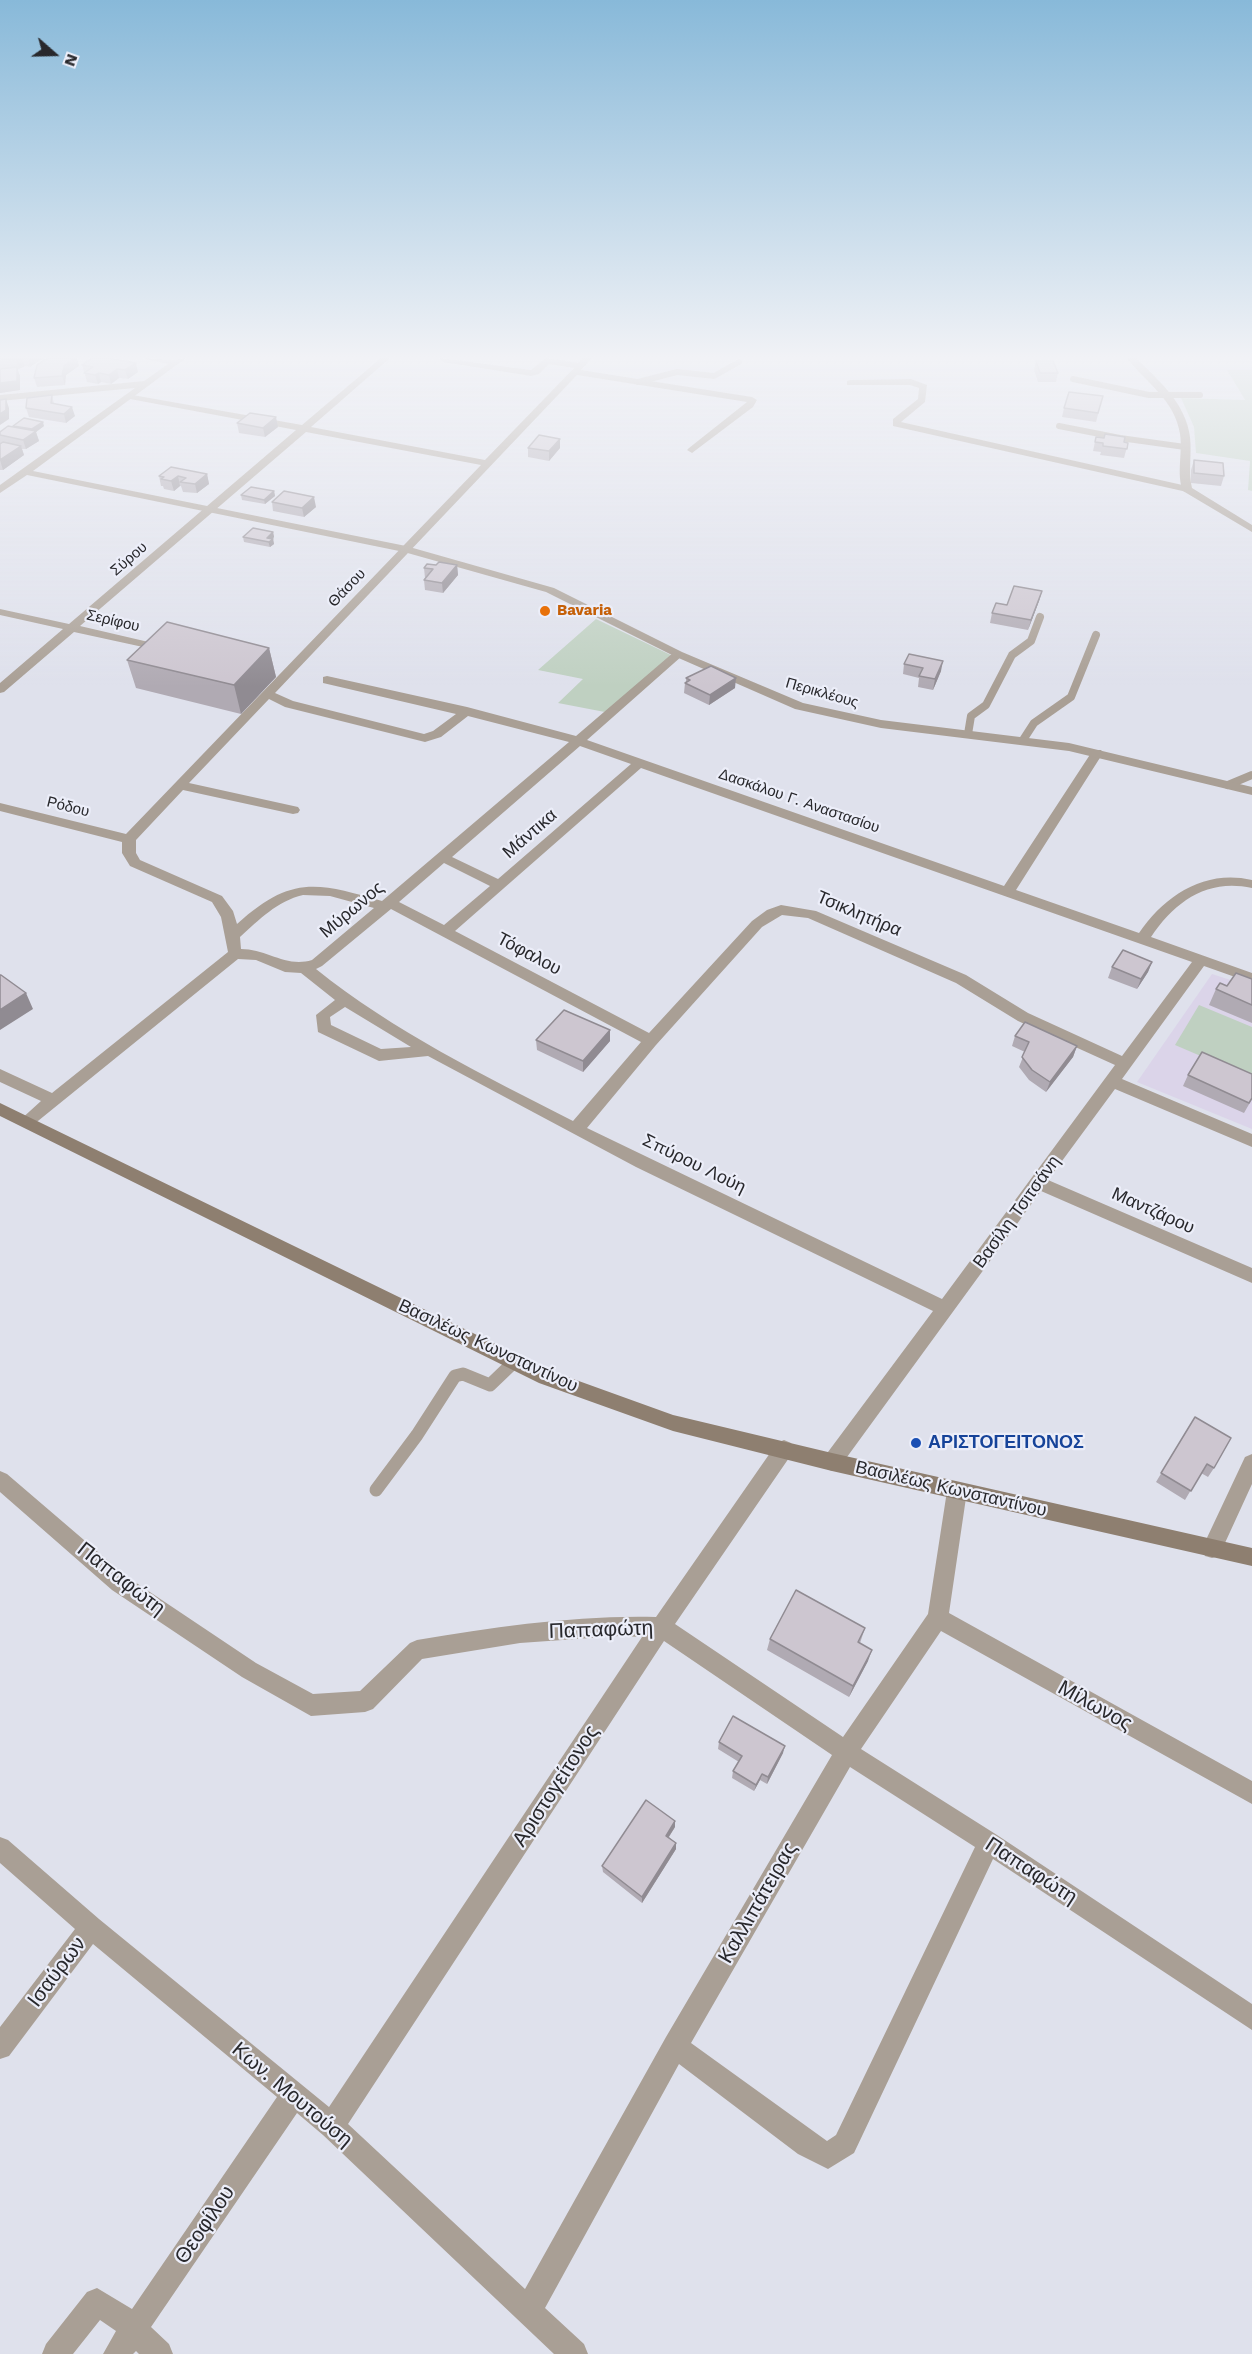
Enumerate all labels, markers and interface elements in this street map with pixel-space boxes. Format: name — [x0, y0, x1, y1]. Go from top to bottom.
north arrow — [24, 24, 84, 84]
text: N — [60, 51, 82, 69]
street label: Σύρου — [107, 538, 151, 580]
street label: Θάσου — [324, 565, 370, 611]
place label: Bavaria — [557, 602, 612, 620]
marker: Bavaria — [538, 604, 552, 618]
street label: Σερίφου — [85, 606, 141, 636]
street label: Περικλέους — [784, 674, 860, 712]
street label: Δασκάλου Γ. Αναστασίου — [716, 765, 882, 837]
street label: Ρόδου — [45, 793, 91, 821]
street label: Μάντικα — [499, 805, 561, 863]
street label: Μύρωνος — [316, 877, 388, 943]
street label: Τσικλητήρα — [813, 886, 905, 942]
street label: Τόφαλου — [493, 928, 565, 980]
street label: Σπύρου Λούη — [639, 1130, 749, 1198]
street label: Βασίλη Τσιτσάνη — [969, 1151, 1065, 1273]
street label: Μαντζάρου — [1108, 1183, 1198, 1239]
street label: Βασιλέως Κωνσταντίνου — [395, 1295, 581, 1397]
place label: ΑΡΙΣΤΟΓΕΙΤΟΝΟΣ — [928, 1432, 1084, 1454]
marker: ΑΡΙΣΤΟΓΕΙΤΟΝΟΣ — [909, 1436, 923, 1450]
street label: Βασιλέως Κωνσταντίνου — [853, 1456, 1049, 1522]
street label: Παπαφώτη — [72, 1537, 170, 1621]
street label: Παπαφώτη — [548, 1616, 654, 1644]
street label: Μίλωνος — [1053, 1675, 1137, 1737]
street label: Αριστογείτονος — [507, 1721, 605, 1851]
street label: Παπαφώτη — [980, 1832, 1082, 1910]
street label: Καλλιπάτειρας — [713, 1838, 803, 1968]
street label: Ισαύρων — [22, 1932, 92, 2012]
street label: Κων. Μουτούση — [227, 2037, 357, 2153]
street label: Θεοφίλου — [170, 2181, 240, 2269]

